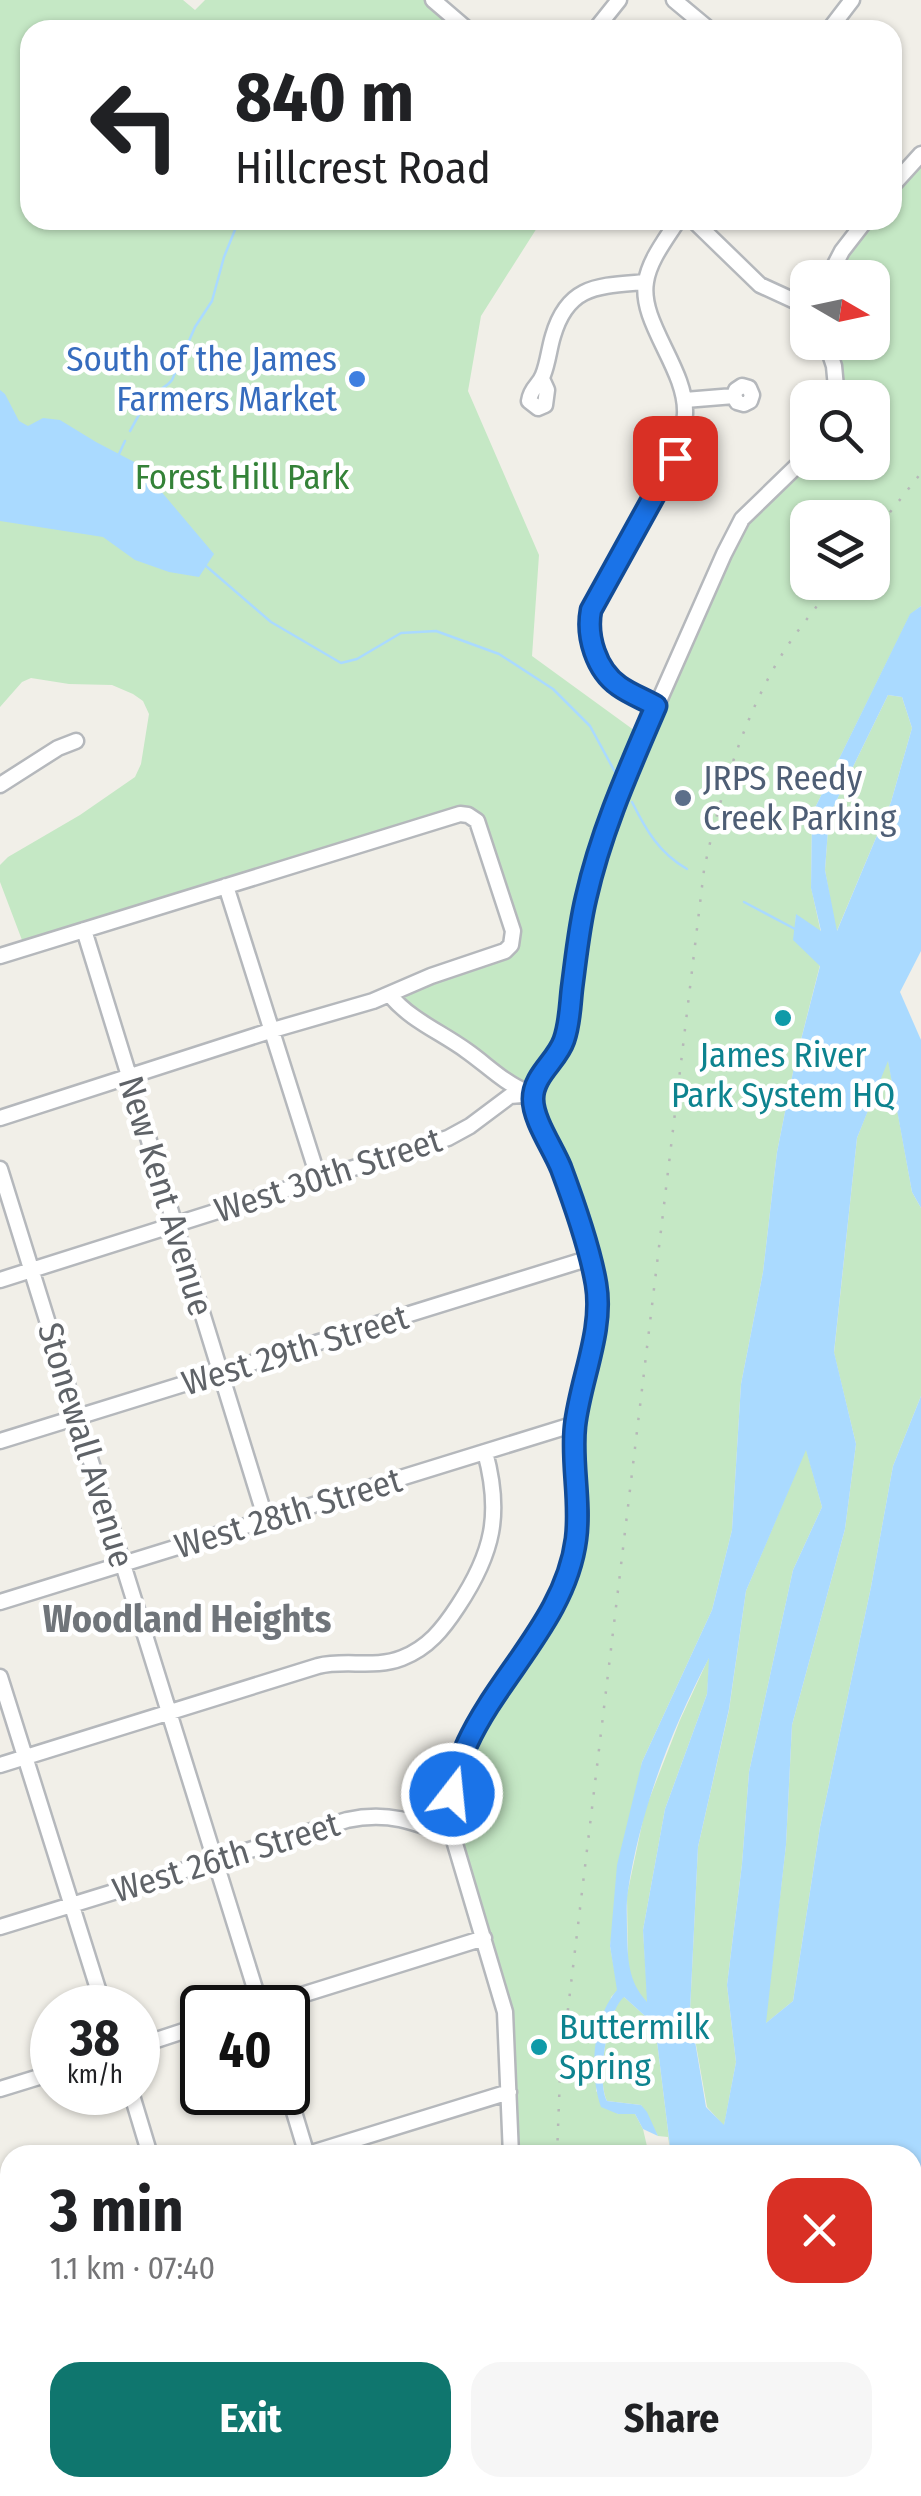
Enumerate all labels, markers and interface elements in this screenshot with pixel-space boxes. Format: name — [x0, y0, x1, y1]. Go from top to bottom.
text: 840 m — [235, 56, 414, 140]
icon: left — [70, 60, 200, 190]
text: Hillcrest Road — [235, 141, 491, 195]
north arrow — [790, 260, 890, 360]
map controls — [790, 260, 890, 600]
place label: South of the James Farmers Market — [66, 338, 338, 420]
marker: South of the James Farmers Market — [346, 368, 368, 390]
button: search — [790, 380, 890, 480]
pin — [633, 416, 718, 501]
icon: arrive — [648, 431, 703, 486]
park label: Forest Hill Park — [135, 456, 350, 498]
button: layers — [790, 500, 890, 600]
place label: JRPS Reedy Creek Parking — [703, 757, 897, 839]
marker: JRPS Reedy Creek Parking — [672, 787, 694, 809]
marker: James River Park System HQ — [772, 1007, 794, 1029]
place label: James River Park System HQ — [671, 1034, 895, 1116]
street label: New Kent Avenue — [110, 1071, 222, 1321]
street label: West 30th Street — [209, 1118, 447, 1231]
street label: West 29th Street — [177, 1296, 414, 1404]
street label: Stonewall Avenue — [29, 1318, 143, 1572]
street label: West 28th Street — [170, 1458, 407, 1567]
district label: Woodland Heights — [43, 1596, 332, 1642]
position arrow — [400, 1742, 504, 1846]
street label: West 26th Street — [108, 1802, 345, 1911]
speed limit sign: 40 — [180, 1985, 310, 2115]
place label: Buttermilk Spring — [559, 2006, 710, 2088]
text: 38 — [70, 2008, 120, 2068]
marker: Buttermilk Spring — [528, 2036, 550, 2058]
text: km/h — [67, 2060, 123, 2090]
text: 3 min — [50, 2175, 184, 2247]
button: close — [767, 2178, 872, 2283]
text: 1.1 km · 07:40 — [50, 2249, 215, 2287]
button: Exit — [50, 2362, 451, 2477]
button: Share — [471, 2362, 872, 2477]

